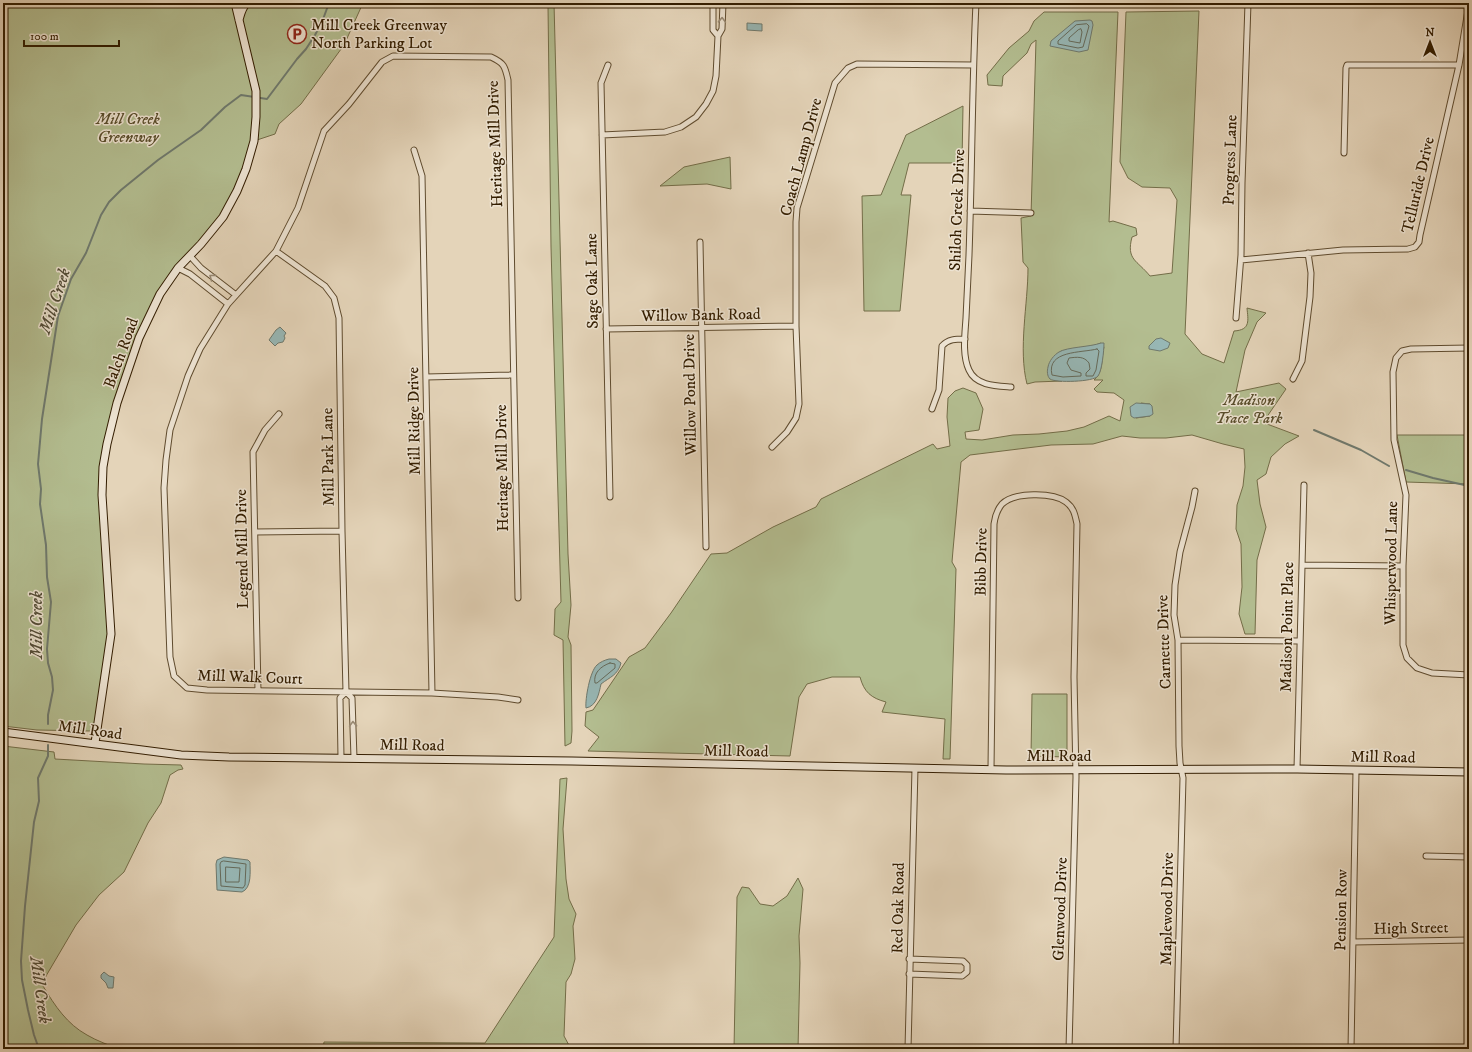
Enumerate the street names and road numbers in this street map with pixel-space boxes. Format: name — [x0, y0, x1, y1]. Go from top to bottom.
street label: Heritage Mill Drive — [483, 80, 507, 208]
street label: Coach Lamp Drive — [776, 95, 826, 218]
street label: Progress Lane — [1218, 114, 1242, 206]
street label: Telluride Drive — [1397, 135, 1439, 235]
street label: Shiloh Creek Drive — [945, 148, 969, 271]
street label: Sage Oak Lane — [581, 233, 603, 329]
street label: Willow Bank Road — [640, 304, 761, 326]
street label: Balch Road — [99, 315, 143, 391]
street label: Willow Pond Drive — [679, 334, 701, 457]
street label: Mill Ridge Drive — [403, 366, 425, 475]
street label: Heritage Mill Drive — [491, 404, 513, 532]
street label: Mill Park Lane — [317, 407, 339, 506]
street label: Legend Mill Drive — [231, 489, 253, 609]
street label: Whisperwood Lane — [1380, 500, 1402, 626]
street label: Bibb Drive — [970, 527, 992, 596]
street label: Madison Point Place — [1276, 561, 1298, 692]
street label: Carnette Drive — [1152, 594, 1176, 689]
street label: Mill Walk Court — [197, 665, 303, 689]
street label: Mill Road — [56, 716, 124, 744]
street label: Mill Road — [379, 734, 445, 756]
street label: Mill Road — [703, 740, 769, 762]
street label: Mill Road — [1027, 746, 1091, 766]
street label: Mill Road — [1350, 746, 1416, 768]
street label: Maplewood Drive — [1156, 852, 1178, 966]
street label: Glenwood Drive — [1048, 856, 1072, 961]
street label: Red Oak Road — [887, 862, 909, 954]
street label: Pension Row — [1330, 868, 1352, 951]
street label: High Street — [1373, 917, 1449, 939]

